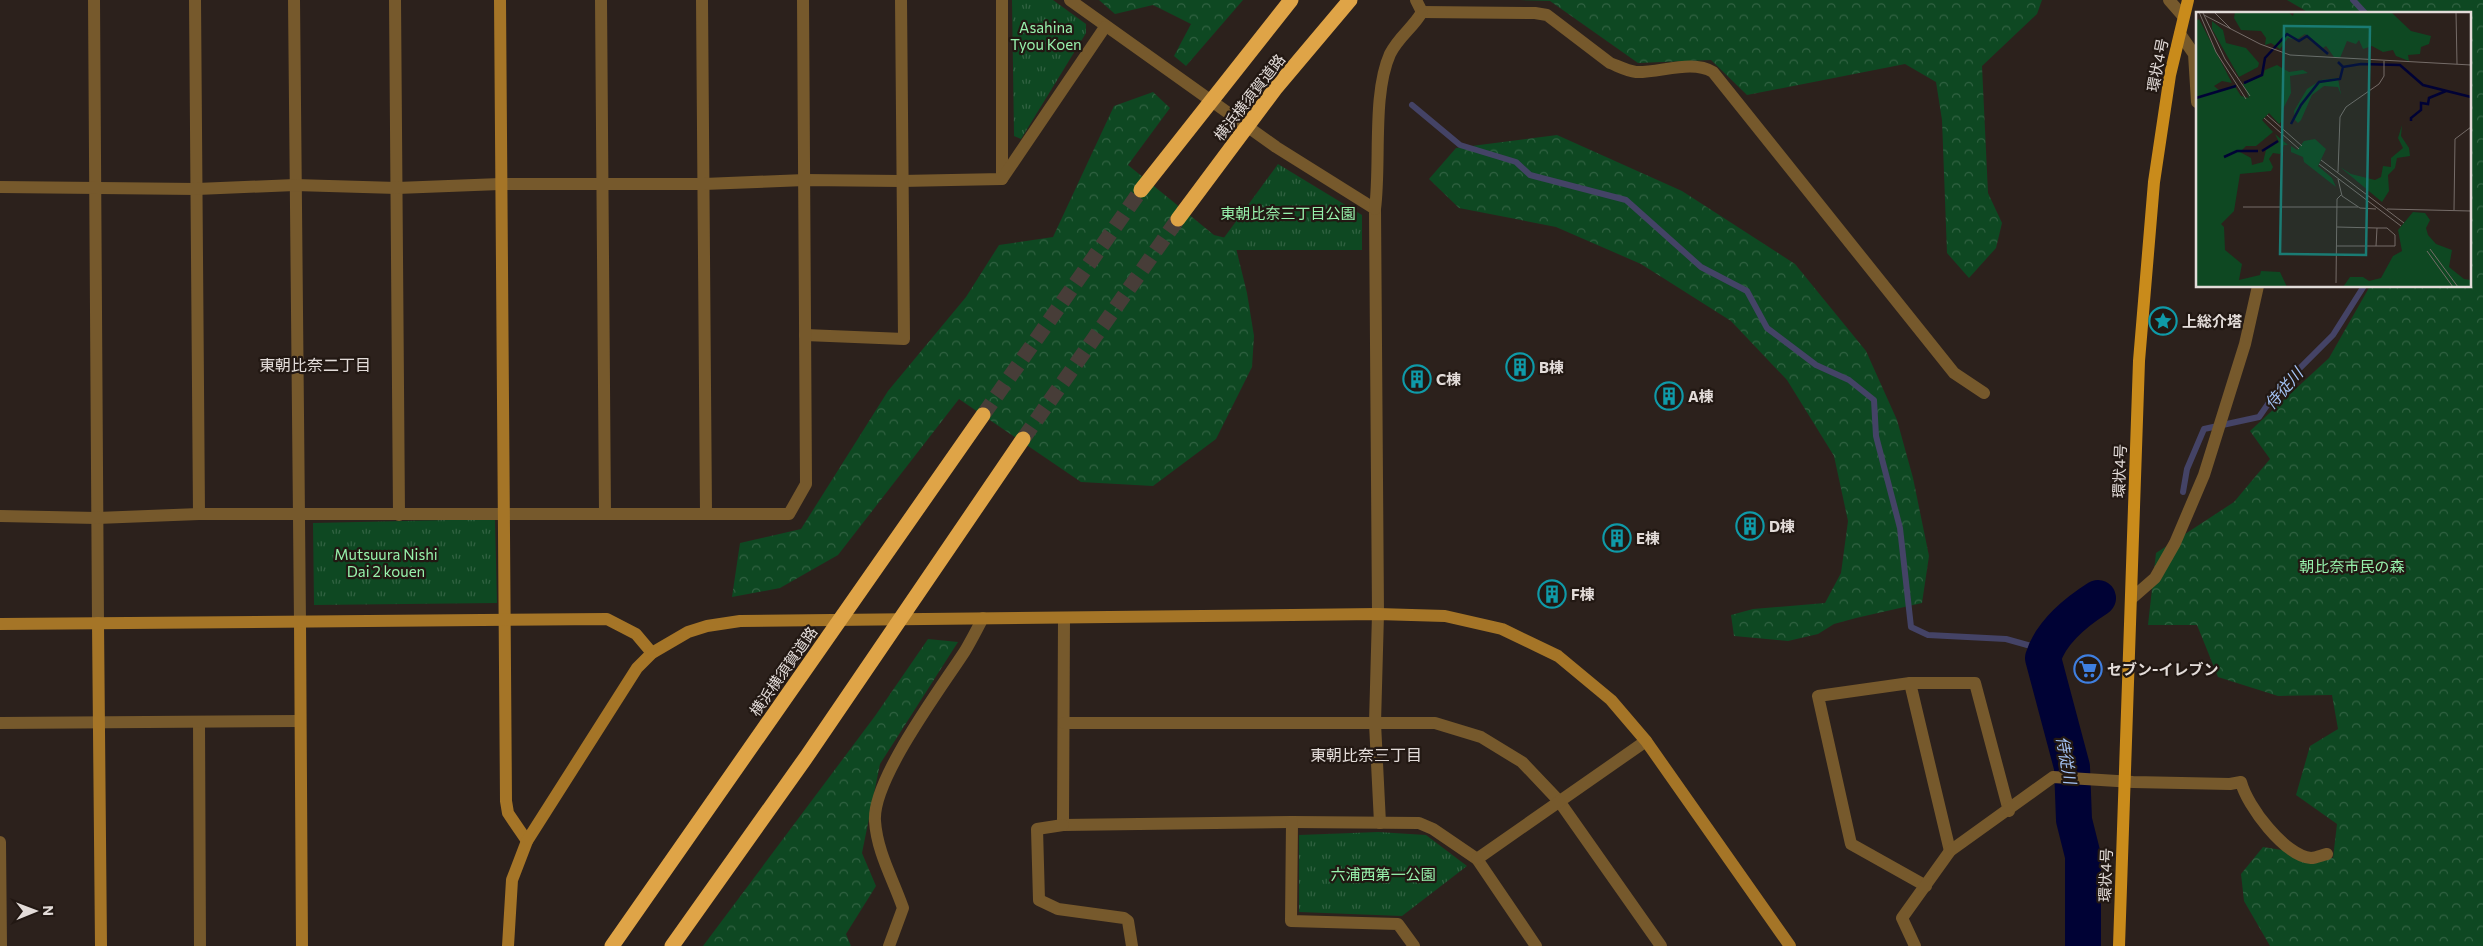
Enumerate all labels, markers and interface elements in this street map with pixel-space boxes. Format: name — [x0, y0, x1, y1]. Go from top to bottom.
inset map — [2196, 12, 2470, 288]
park label: Asahina Tyou Koen — [1010, 18, 1082, 53]
street label: 環状4号 — [2143, 37, 2171, 93]
street label: 横浜横須賀道路 — [1210, 50, 1288, 144]
park label: 東朝比奈三丁目公園 — [1220, 204, 1356, 222]
place icon: 上総介塔 — [2148, 306, 2178, 336]
place label: 上総介塔 — [2182, 312, 2242, 330]
building icon: B棟 — [1505, 352, 1535, 382]
district label: 東朝比奈二丁目 — [259, 355, 371, 374]
place label: B棟 — [1539, 358, 1564, 376]
water label: 侍従川 — [2260, 362, 2307, 412]
building icon: C棟 — [1402, 364, 1432, 394]
place label: C棟 — [1436, 370, 1461, 388]
building icon: A棟 — [1654, 381, 1684, 411]
place label: A棟 — [1688, 387, 1714, 405]
street label: 環状4号 — [2109, 444, 2129, 498]
building icon: D棟 — [1735, 511, 1765, 541]
place label: D棟 — [1769, 517, 1795, 535]
building icon: E棟 — [1602, 523, 1632, 553]
place label: E棟 — [1636, 529, 1660, 547]
park label: Mutsuura Nishi Dai 2 kouen — [334, 545, 438, 580]
park label: 朝比奈市民の森 — [2299, 557, 2405, 575]
building icon: F棟 — [1537, 579, 1567, 609]
place label: F棟 — [1571, 585, 1595, 603]
street label: 横浜横須賀道路 — [746, 623, 820, 719]
supermarket icon: セブン-イレブン — [2073, 654, 2103, 684]
place label: セブン-イレブン — [2107, 660, 2218, 678]
water label: 侍従川 — [2053, 735, 2081, 787]
district label: 東朝比奈三丁目 — [1310, 745, 1422, 764]
street label: 環状4号 — [2095, 848, 2115, 902]
park label: 六浦西第一公園 — [1330, 865, 1436, 883]
north arrow — [10, 886, 60, 936]
text: N — [40, 905, 57, 916]

